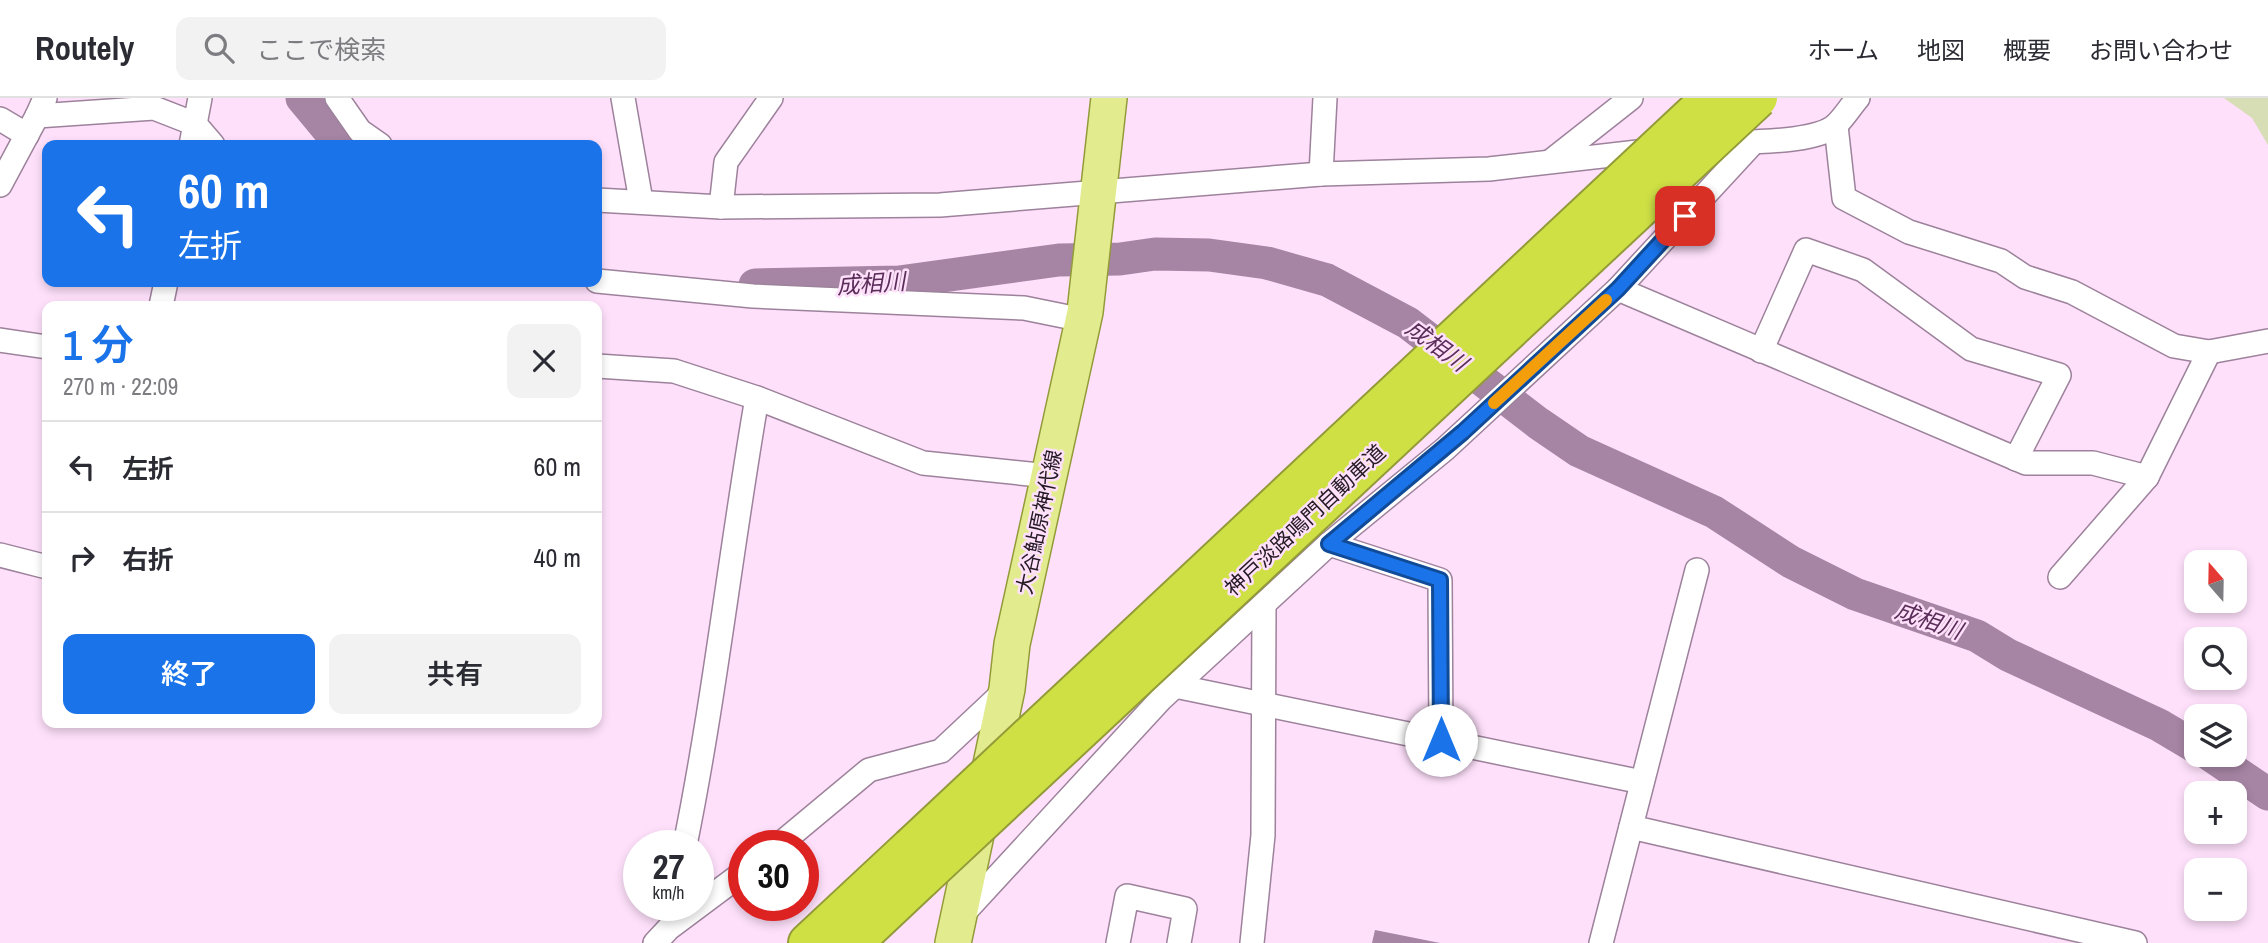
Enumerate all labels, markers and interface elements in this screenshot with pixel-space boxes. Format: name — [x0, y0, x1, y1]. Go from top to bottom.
search box — [176, 17, 666, 80]
text: Routely — [35, 26, 134, 70]
icon: search — [200, 29, 238, 67]
text: ここで検索 — [256, 32, 386, 67]
text: ホーム — [1808, 34, 1879, 66]
text: 地図 — [1917, 34, 1965, 66]
text: 概要 — [2003, 34, 2051, 66]
text: お問い合わせ — [2089, 34, 2233, 66]
text: 60 m — [178, 157, 270, 223]
icon: left — [63, 168, 154, 259]
pin — [1655, 186, 1715, 246]
icon: arrive — [1666, 197, 1704, 235]
text: 左折 — [178, 224, 242, 267]
water label: 成相川 — [836, 265, 909, 301]
water label: 成相川 — [1400, 312, 1476, 380]
text: 1 分 — [63, 317, 134, 373]
button: close — [507, 324, 581, 398]
text: 270 m · 22:09 — [63, 371, 178, 402]
street label: 神戸淡路鳴門自動車道 — [1218, 438, 1392, 602]
street label: 大谷鮎原神代線 — [1010, 447, 1068, 597]
icon: left — [63, 448, 101, 486]
text: 60 m — [534, 449, 581, 484]
text: 左折 — [122, 451, 174, 486]
icon: right — [63, 539, 101, 577]
text: 40 m — [534, 540, 581, 575]
text: 右折 — [122, 542, 174, 577]
north arrow — [2184, 550, 2247, 612]
map controls — [2184, 550, 2247, 921]
water label: 成相川 — [1891, 594, 1970, 647]
button: search — [2184, 627, 2247, 690]
button: 終了 — [63, 634, 315, 714]
button: 共有 — [329, 634, 581, 714]
position arrow — [1404, 703, 1478, 777]
button: layers — [2184, 704, 2247, 767]
button: + — [2184, 781, 2247, 844]
speed limit sign: 30 — [728, 830, 819, 921]
text: 27 — [653, 843, 684, 890]
button: − — [2184, 858, 2247, 921]
text: km/h — [653, 880, 685, 905]

